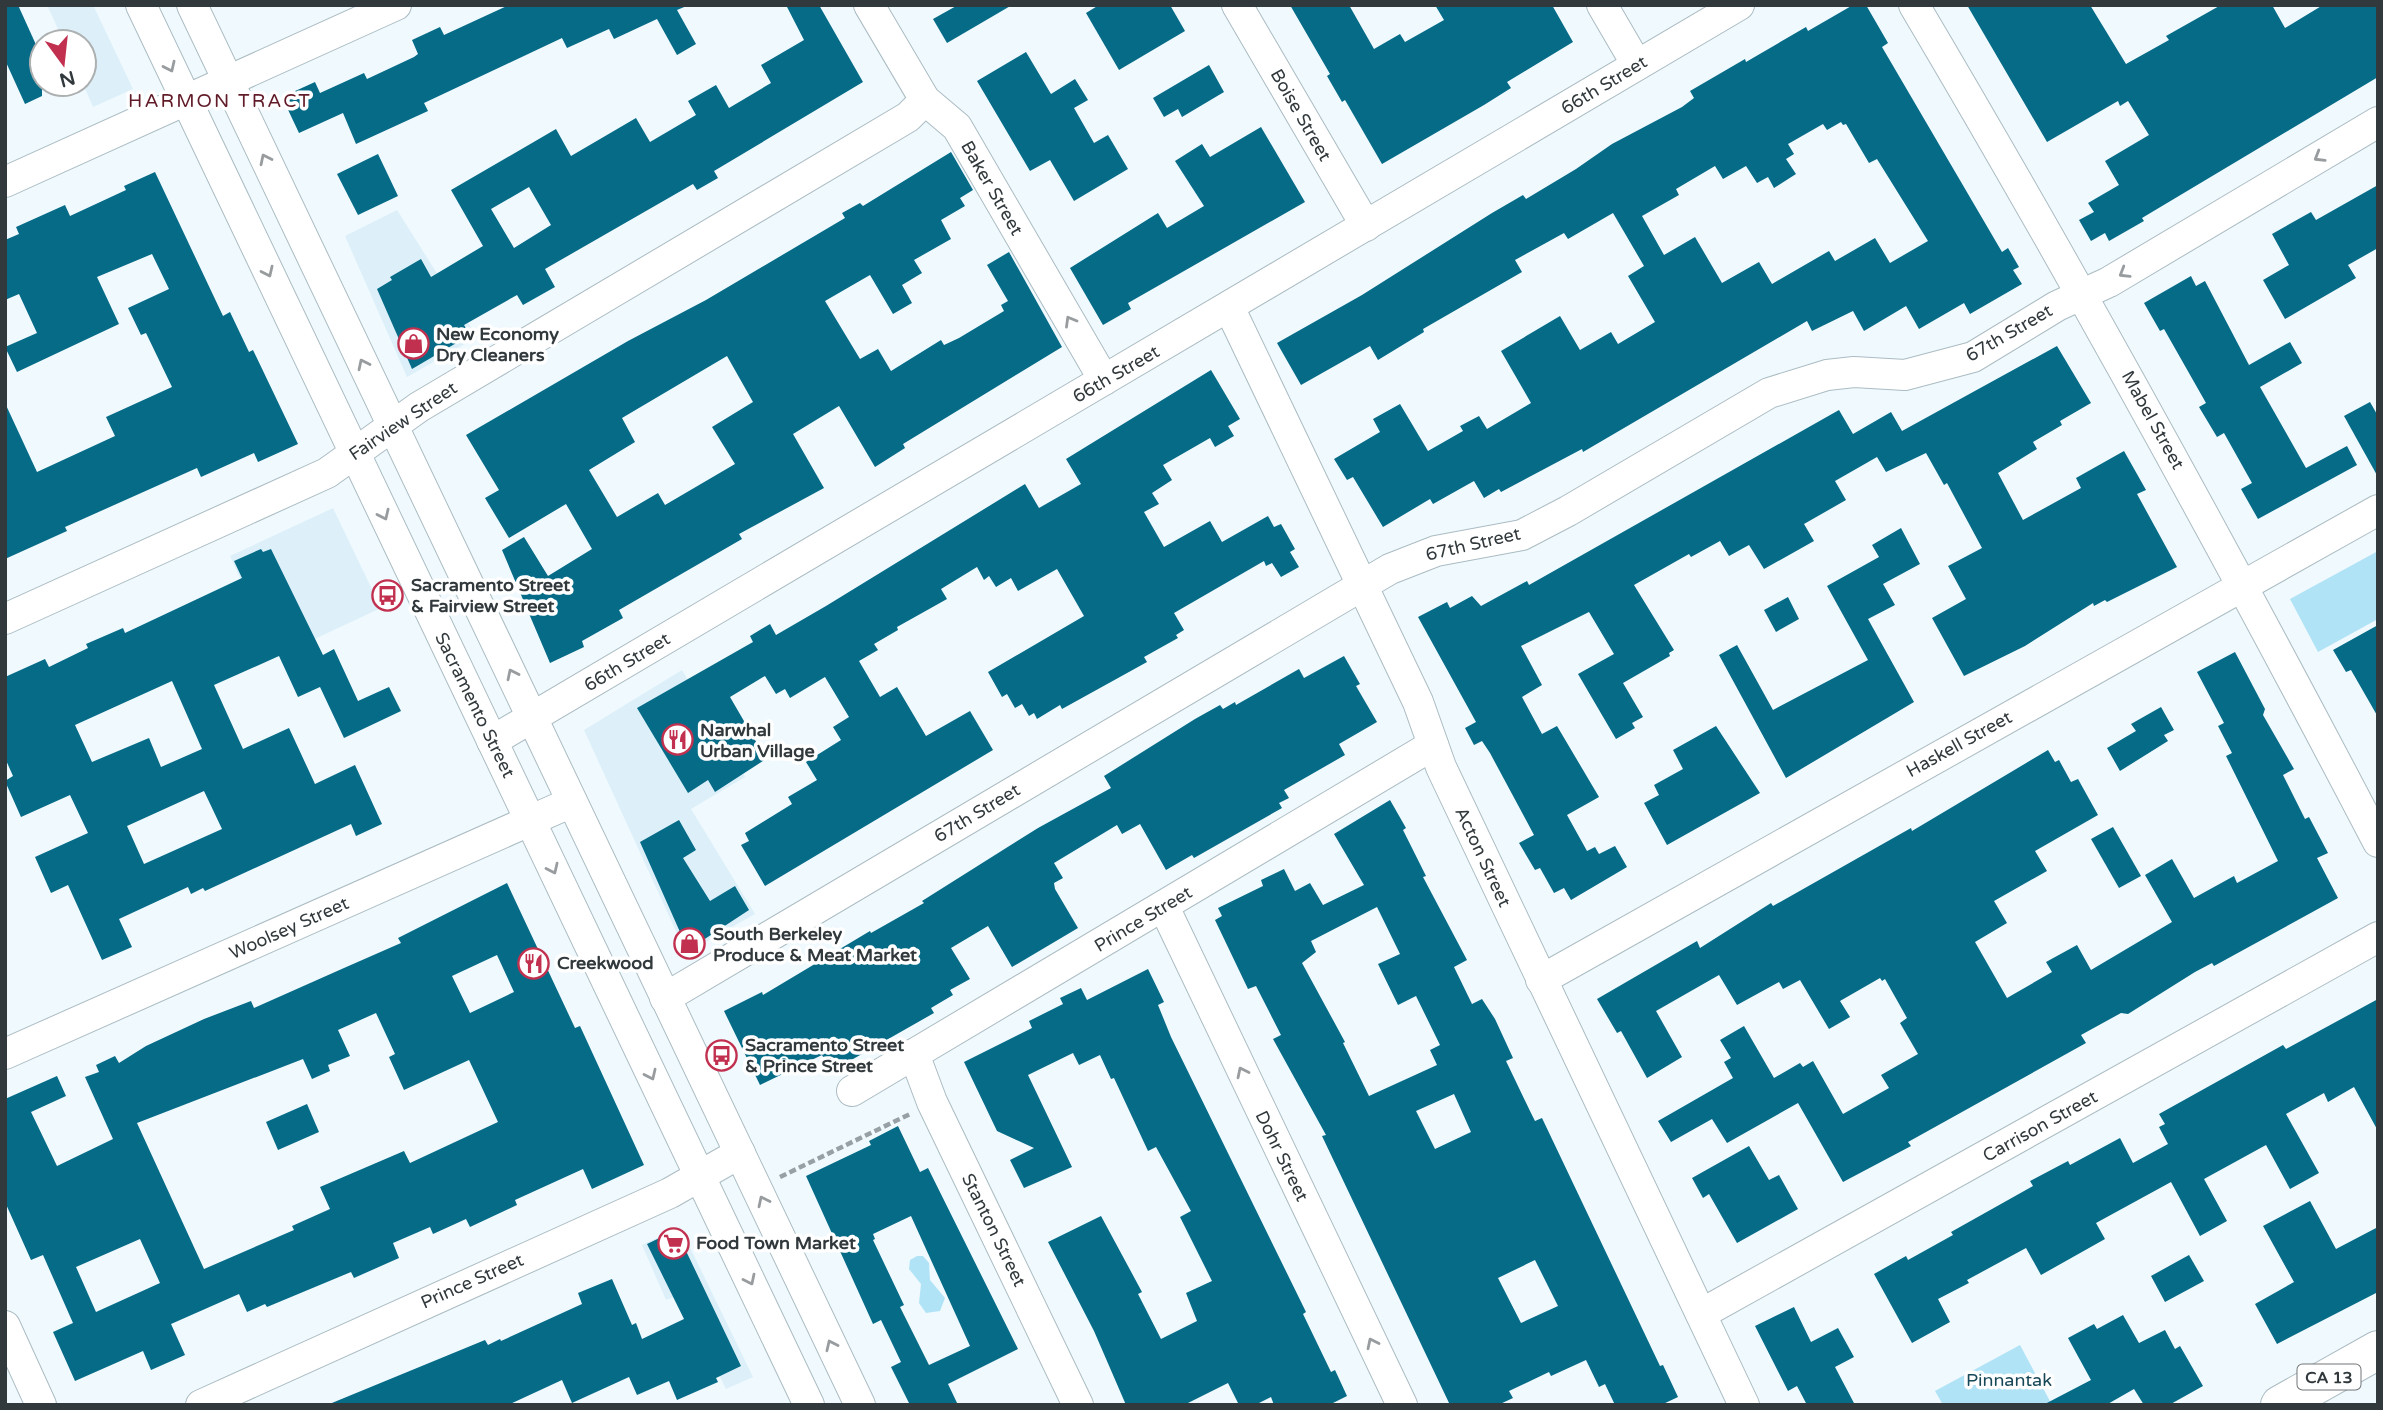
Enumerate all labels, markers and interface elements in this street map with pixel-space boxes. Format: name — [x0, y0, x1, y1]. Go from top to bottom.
north arrow — [28, 28, 98, 98]
street label: 66th Street — [1557, 51, 1651, 119]
one-way arrow — [162, 60, 176, 72]
street label: Boise Street — [1266, 65, 1336, 165]
text: N — [57, 66, 77, 91]
district label: HARMON TRACT — [128, 90, 312, 112]
street label: Baker Street — [956, 137, 1028, 239]
one-way arrow — [2314, 149, 2327, 162]
one-way arrow — [260, 154, 274, 166]
one-way arrow — [259, 265, 273, 277]
one-way arrow — [2118, 265, 2131, 278]
street label: 67th Street — [1962, 299, 2056, 367]
one-way arrow — [1065, 316, 1078, 329]
place label: New Economy Dry Cleaners — [436, 323, 559, 366]
shop icon: New Economy Dry Cleaners — [396, 327, 430, 361]
street label: 66th Street — [1069, 340, 1163, 408]
one-way arrow — [358, 359, 372, 371]
street label: Mabel Street — [2117, 367, 2189, 473]
street label: Fairview Street — [345, 377, 461, 465]
one-way arrow — [376, 508, 390, 520]
street label: 67th Street — [1423, 522, 1523, 566]
place label: Sacramento Street & Fairview Street — [411, 574, 570, 617]
bus stop icon: Sacramento Street & Fairview Street — [371, 578, 405, 612]
street label: 66th Street — [580, 628, 674, 696]
street label: Sacramento Street — [430, 629, 520, 781]
one-way arrow — [506, 669, 520, 681]
street label: Haskell Street — [1902, 706, 2016, 782]
place label: Narwhal Urban Village — [700, 719, 815, 762]
restaurant icon: Narwhal Urban Village — [660, 723, 694, 757]
street label: 67th Street — [930, 779, 1024, 847]
street label: Acton Street — [1450, 804, 1516, 911]
one-way arrow — [545, 862, 559, 874]
street label: Prince Street — [1090, 881, 1196, 957]
street label: Woolsey Street — [226, 892, 352, 964]
place label: South Berkeley Produce & Meat Market — [713, 923, 917, 966]
shop icon: South Berkeley Produce & Meat Market — [673, 927, 707, 961]
restaurant icon: Creekwood — [517, 946, 551, 980]
place label: Creekwood — [557, 952, 654, 974]
place label: Sacramento Street & Prince Street — [745, 1034, 904, 1077]
bus stop icon: Sacramento Street & Prince Street — [705, 1038, 739, 1072]
one-way arrow — [1237, 1067, 1251, 1079]
one-way arrow — [643, 1068, 657, 1080]
street label: Carrison Street — [1979, 1085, 2101, 1167]
street label: Dohr Street — [1251, 1107, 1313, 1205]
street label: Stanton Street — [957, 1170, 1031, 1290]
one-way arrow — [757, 1196, 771, 1208]
supermarket icon: Food Town Market — [656, 1226, 690, 1260]
place label: Food Town Market — [696, 1232, 856, 1254]
street label: Prince Street — [417, 1249, 527, 1313]
one-way arrow — [741, 1273, 755, 1285]
one-way arrow — [1366, 1338, 1380, 1350]
one-way arrow — [825, 1339, 839, 1352]
road number: CA 13 — [2298, 1364, 2360, 1390]
park label: Pinnantak — [1966, 1369, 2052, 1391]

